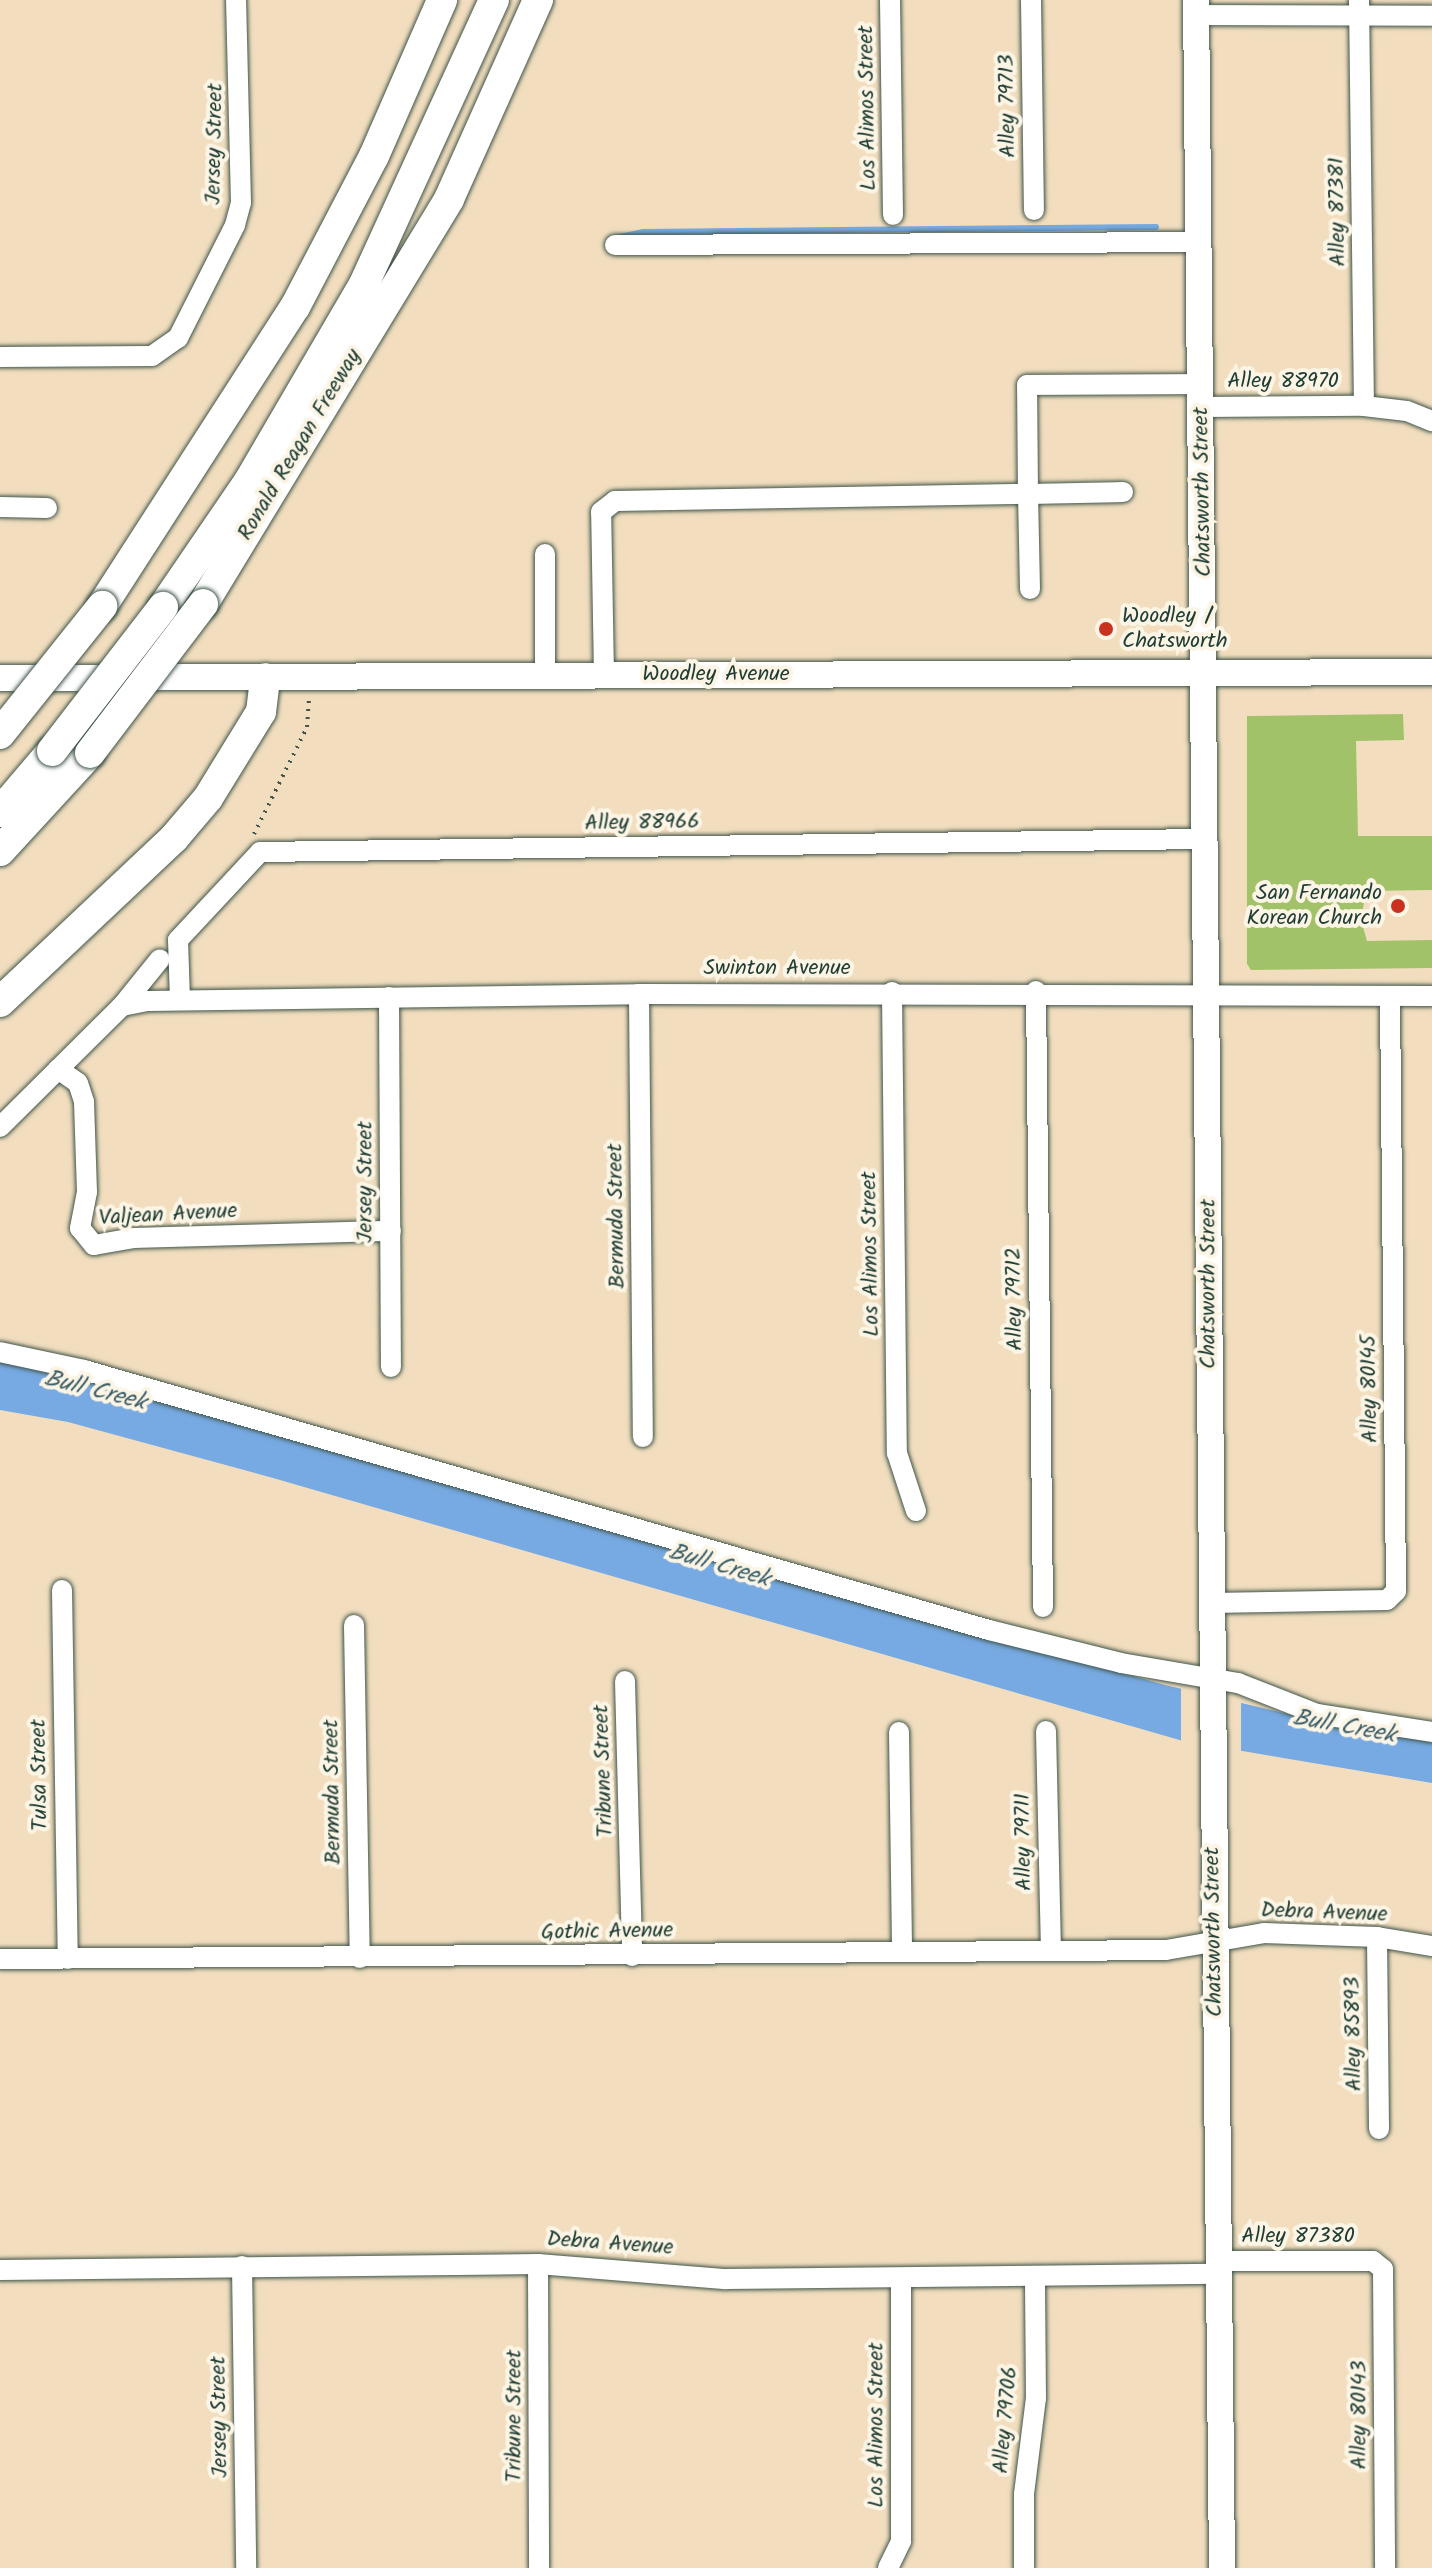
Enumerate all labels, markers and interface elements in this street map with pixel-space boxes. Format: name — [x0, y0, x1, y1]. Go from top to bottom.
street label: Los Alimos Street — [853, 25, 883, 191]
street label: Alley 79713 — [994, 54, 1022, 158]
street label: Jersey Street — [201, 83, 229, 205]
street label: Alley 87381 — [1324, 157, 1352, 267]
street label: Ronald Reagan Freeway — [232, 345, 368, 545]
street label: Alley 88970 — [1227, 369, 1339, 395]
street label: Chatsworth Street — [1188, 407, 1218, 577]
place label: Woodley / Chatsworth — [1122, 603, 1228, 654]
marker: Woodley / Chatsworth — [1097, 620, 1115, 638]
street label: Woodley Avenue — [642, 662, 790, 688]
street label: Alley 88966 — [584, 809, 700, 837]
place label: San Fernando Korean Church — [1247, 880, 1382, 932]
marker: San Fernando Korean Church — [1389, 897, 1407, 915]
street label: Swinton Avenue — [703, 956, 851, 982]
street label: Jersey Street — [353, 1121, 379, 1243]
street label: Bermuda Street — [603, 1143, 631, 1289]
street label: Los Alimos Street — [856, 1171, 886, 1337]
street label: Valjean Avenue — [98, 1198, 238, 1232]
street label: Chatsworth Street — [1196, 1199, 1222, 1369]
street label: Alley 79712 — [1001, 1247, 1029, 1351]
street label: Alley 80145 — [1356, 1335, 1384, 1443]
water label: Bull Creek — [41, 1365, 149, 1417]
water label: Bull Creek — [665, 1538, 773, 1594]
street label: Tribune Street — [588, 1704, 620, 1838]
water label: Bull Creek — [1291, 1704, 1397, 1750]
street label: Tulsa Street — [26, 1719, 54, 1831]
street label: Bermuda Street — [319, 1719, 347, 1865]
street label: Alley 79711 — [1010, 1793, 1038, 1891]
street label: Chatsworth Street — [1199, 1847, 1229, 2017]
street label: Debra Avenue — [1260, 1898, 1388, 1928]
street label: Gothic Avenue — [541, 1918, 673, 1946]
street label: Alley 85893 — [1340, 1976, 1368, 2092]
street label: Alley 87380 — [1241, 2224, 1355, 2250]
street label: Debra Avenue — [546, 2226, 674, 2262]
street label: Los Alimos Street — [864, 2342, 890, 2508]
street label: Tribune Street — [502, 2350, 528, 2482]
street label: Jersey Street — [206, 2356, 234, 2478]
street label: Alley 80143 — [1347, 2360, 1373, 2470]
street label: Alley 79706 — [988, 2365, 1024, 2475]

